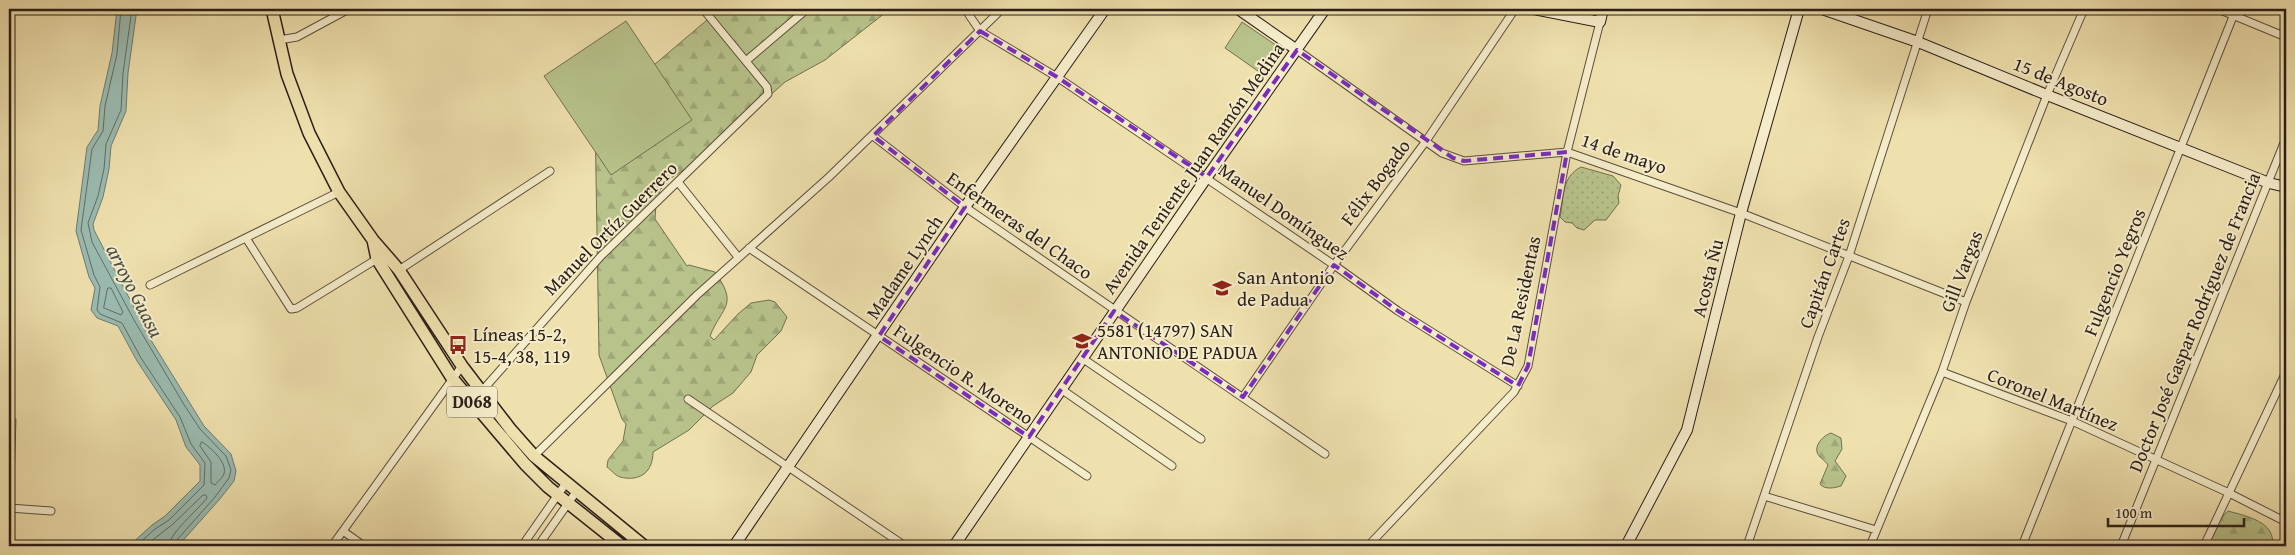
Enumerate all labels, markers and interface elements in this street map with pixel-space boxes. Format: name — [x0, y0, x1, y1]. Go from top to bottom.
street label: Avenida Teniente Juan Ramón Medina — [1095, 36, 1291, 300]
street label: 15 de Agosto — [2009, 49, 2113, 113]
street label: 14 de mayo — [1577, 125, 1671, 181]
street label: Félix Bogado — [1333, 133, 1417, 231]
street label: Manuel Ortíz Guerrero — [537, 155, 683, 301]
street label: Manuel Domínguez — [1213, 155, 1355, 267]
street label: Enfermeras del Chaco — [941, 164, 1099, 286]
street label: Doctor José Gaspar Rodríguez de Francia — [2121, 168, 2267, 476]
street label: Fulgencio Yegros — [2076, 204, 2152, 340]
street label: Madame Lynch — [859, 209, 949, 325]
street label: Capitán Cartes — [1791, 214, 1857, 332]
street label: Gill Vargas — [1933, 226, 1989, 316]
street label: De La Residentas — [1493, 233, 1547, 369]
street label: Acosta Ñu — [1684, 235, 1730, 320]
water label: arroyo Guasu — [99, 239, 171, 343]
place label: San Antonio de Padua — [1237, 263, 1334, 313]
school or university icon: San Antonio de Padua — [1211, 277, 1233, 299]
place label: 5581 (14797) SAN ANTONIO DE PADUA — [1097, 316, 1258, 366]
street label: Fulgencio R. Moreno — [888, 317, 1040, 431]
place label: Líneas 15-2, 15-4, 38, 119 — [473, 320, 570, 370]
school or university icon: 5581 (14797) SAN ANTONIO DE PADUA — [1071, 330, 1093, 352]
bus stop icon: Líneas 15-2, 15-4, 38, 119 — [447, 334, 469, 356]
street label: Coronel Martínez — [1983, 360, 2123, 438]
road number: D068 — [447, 387, 497, 418]
scale bar — [2108, 495, 2244, 527]
text: 100 m — [2115, 502, 2153, 523]

